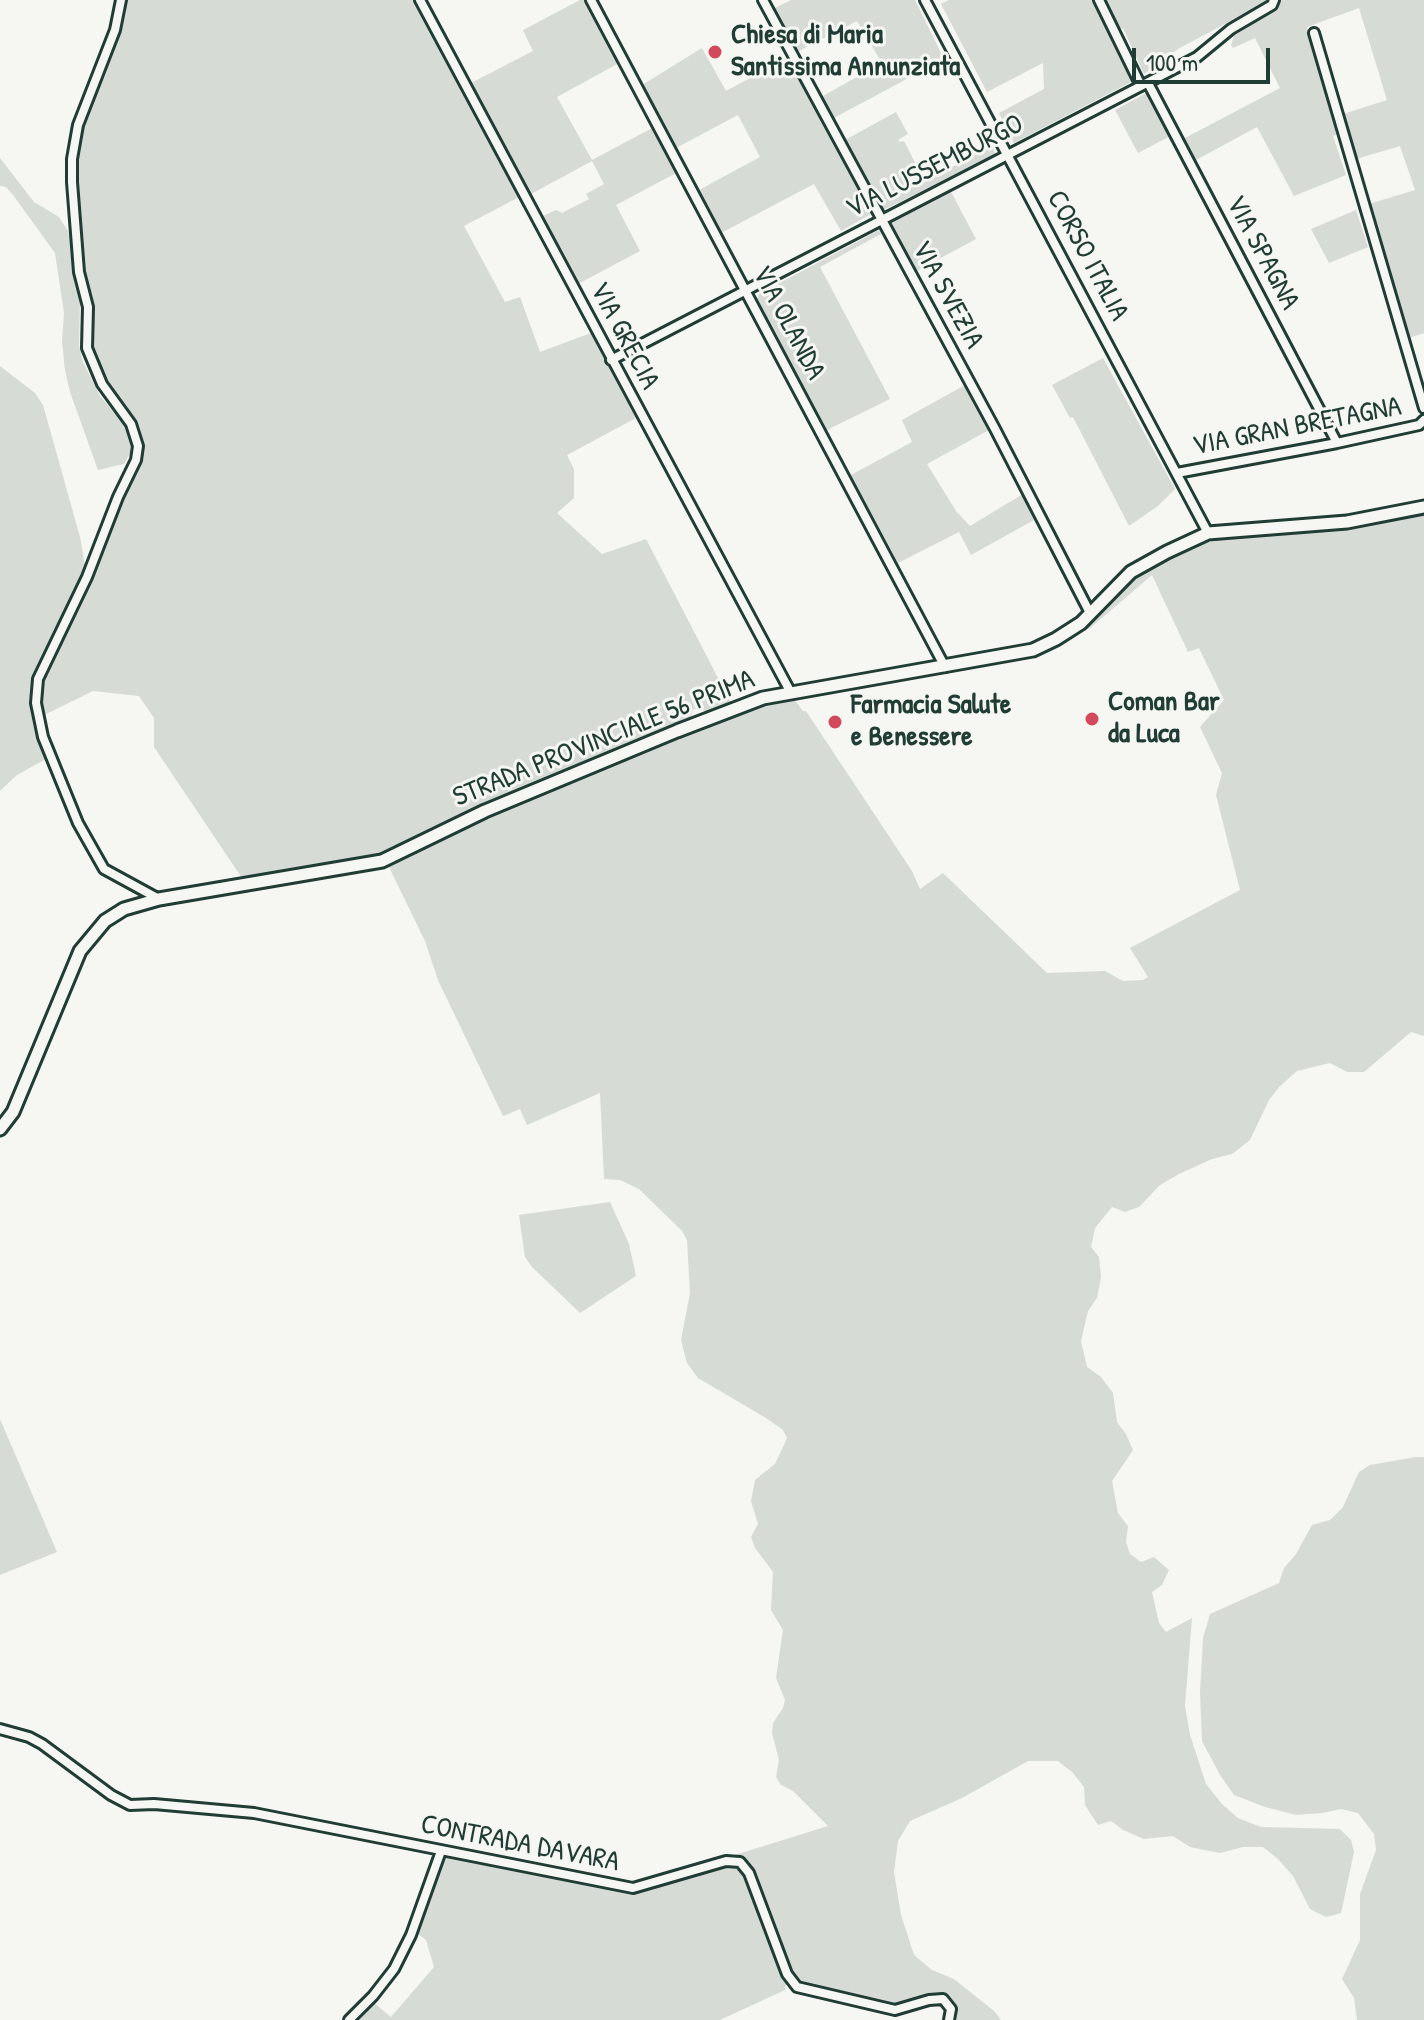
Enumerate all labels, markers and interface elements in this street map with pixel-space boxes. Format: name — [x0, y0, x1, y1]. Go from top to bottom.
place label: Chiesa di Maria Santissima Annunziata — [731, 19, 960, 85]
scale bar — [1136, 32, 1274, 82]
marker: Chiesa di Maria Santissima Annunziata — [706, 43, 724, 61]
text: 100 m — [1146, 46, 1198, 78]
street label: VIA LUSSEMBURGO — [841, 108, 1029, 226]
street label: CORSO ITALIA — [1039, 185, 1135, 327]
street label: VIA SPAGNA — [1218, 190, 1306, 316]
street label: VIA SVEZIA — [904, 235, 990, 355]
street label: VIA OLANDA — [744, 260, 832, 386]
street label: VIA GRECIA — [582, 277, 666, 395]
street label: VIA GRAN BRETAGNA — [1190, 390, 1404, 464]
street label: STRADA PROVINCIALE 56 PRIMA — [448, 663, 760, 815]
place label: Coman Bar da Luca — [1108, 686, 1220, 752]
place label: Farmacia Salute e Benessere — [851, 689, 1011, 755]
marker: Coman Bar da Luca — [1083, 710, 1101, 728]
marker: Farmacia Salute e Benessere — [826, 713, 844, 731]
street label: CONTRADA DAVARA — [418, 1808, 622, 1880]

